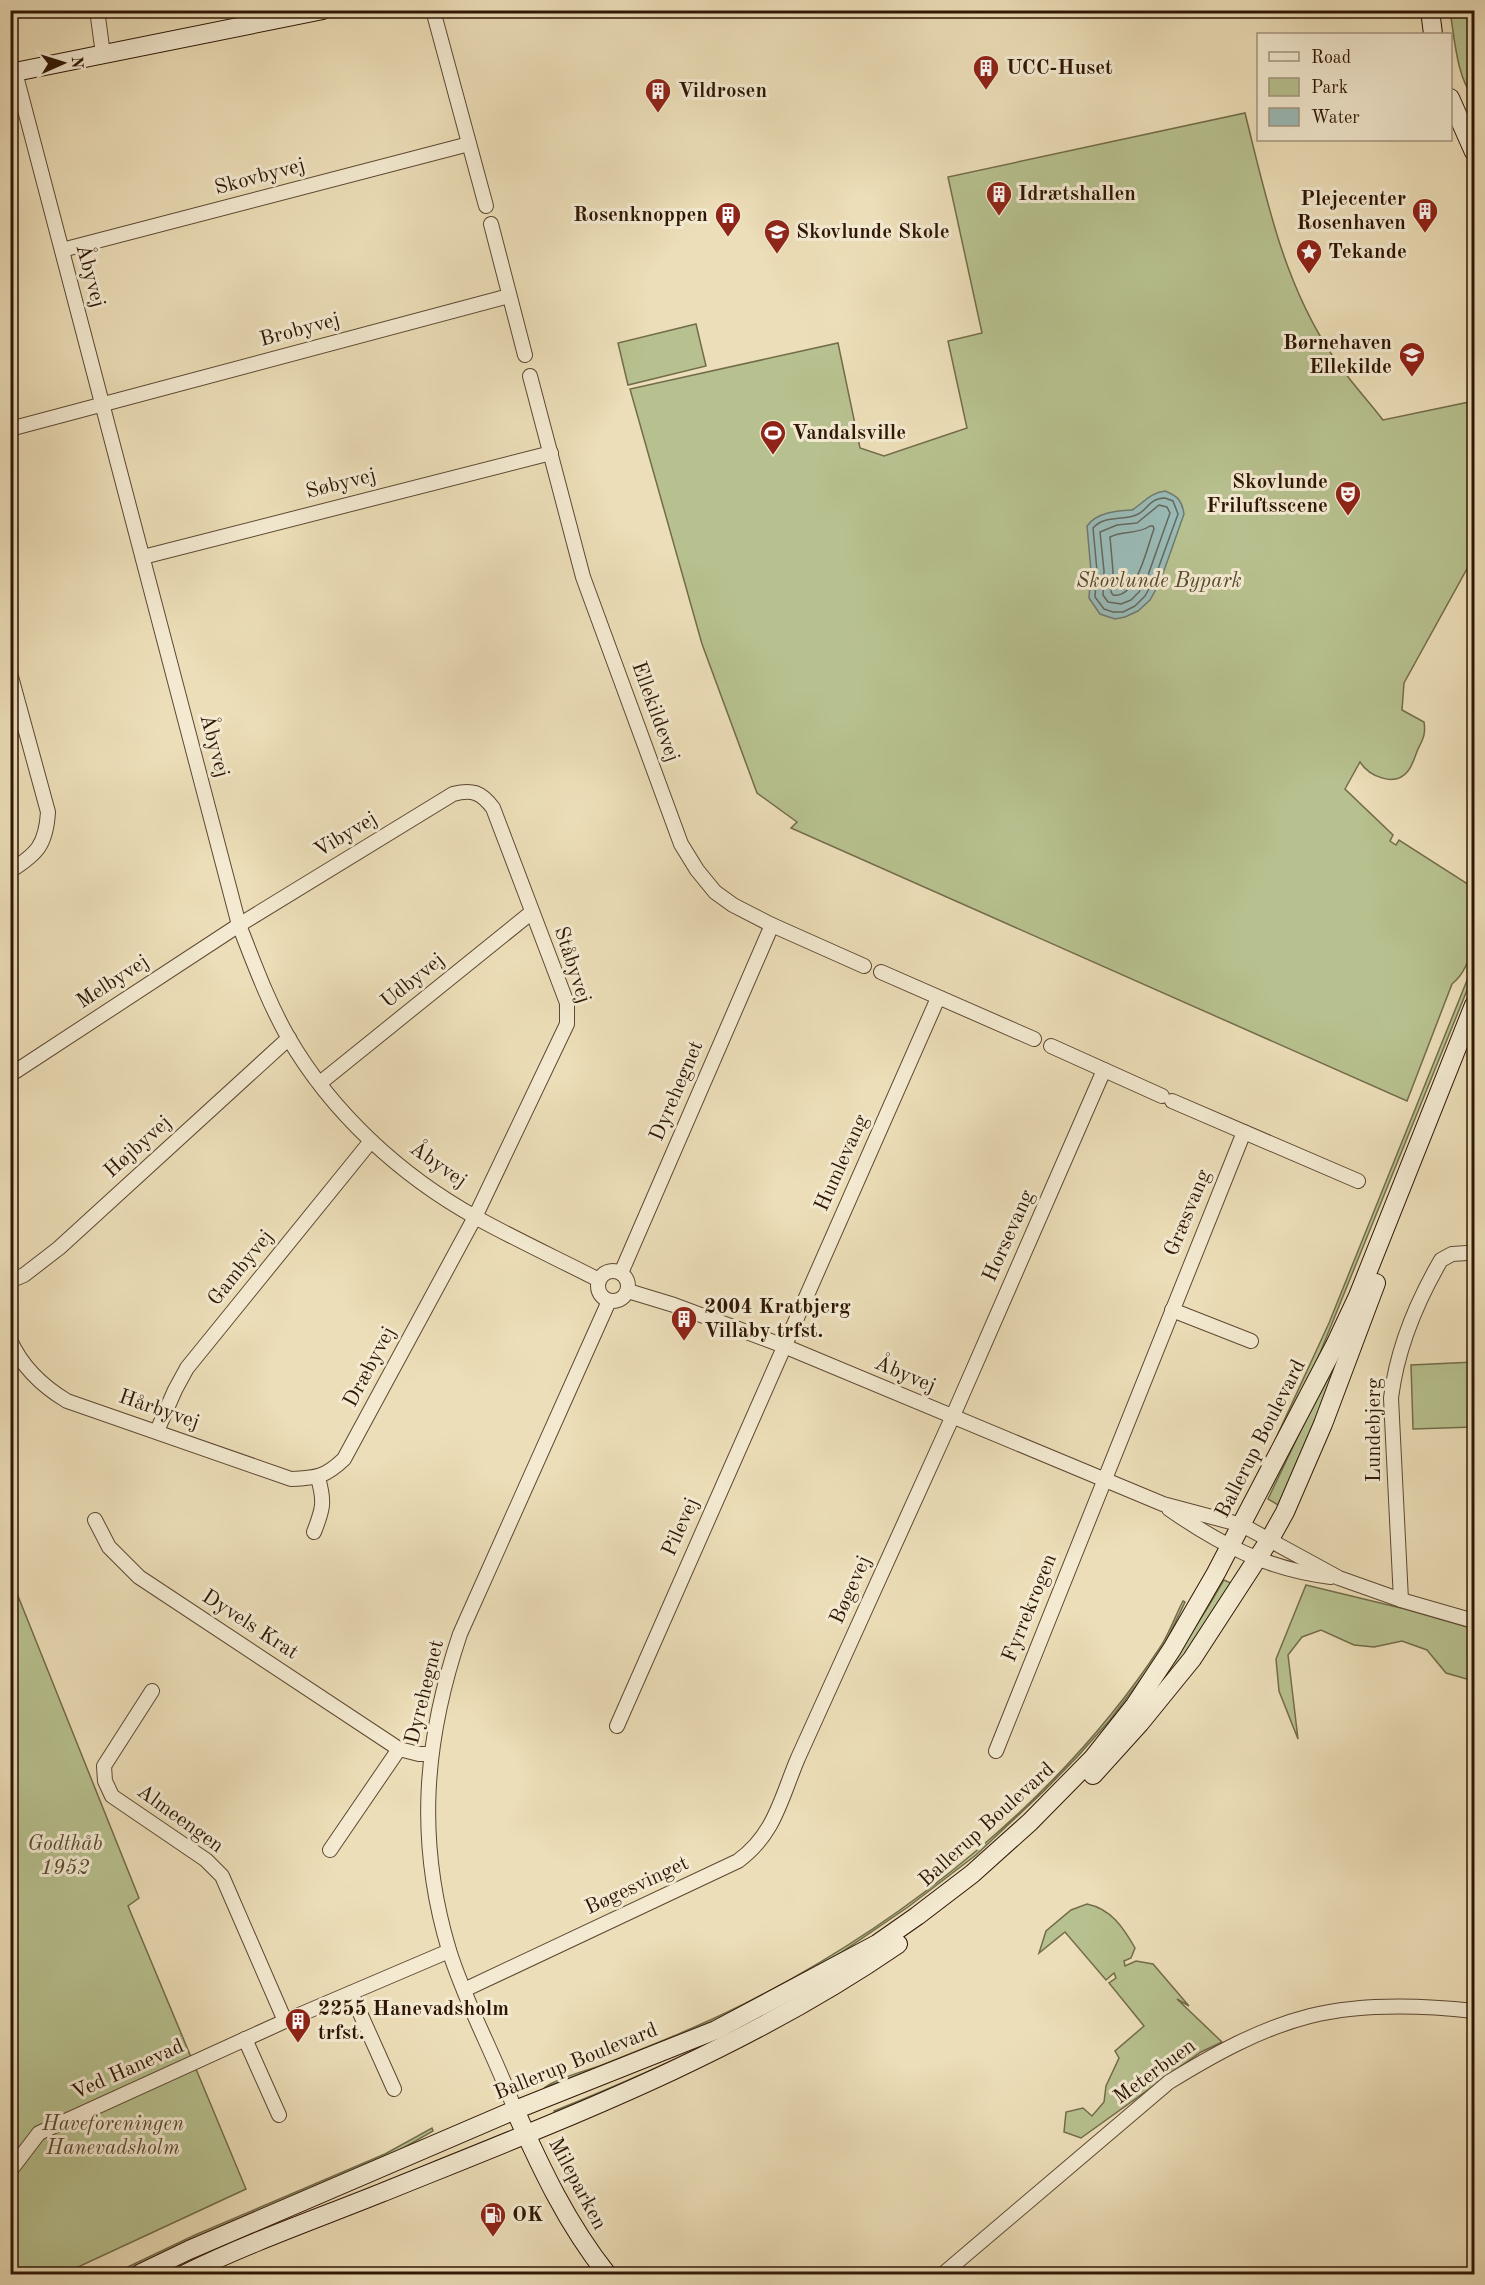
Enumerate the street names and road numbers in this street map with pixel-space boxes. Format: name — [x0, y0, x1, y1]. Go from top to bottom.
street label: Skovbyvej — [212, 155, 308, 199]
street label: Åbyvej — [72, 241, 113, 310]
street label: Brobyvej — [258, 309, 342, 351]
street label: Søbyvej — [304, 465, 378, 503]
street label: Ellekildevej — [627, 659, 683, 765]
street label: Åbyvej — [196, 711, 237, 780]
street label: Vibyvej — [311, 808, 381, 862]
street label: Ståbyvej — [550, 924, 594, 1006]
street label: Udbyvej — [377, 949, 449, 1013]
street label: Melbyvej — [73, 951, 153, 1013]
street label: Dyrehegnet — [647, 1038, 707, 1144]
street label: Humlevang — [811, 1111, 873, 1214]
street label: Højbyvej — [100, 1112, 176, 1182]
street label: Åbyvej — [406, 1134, 473, 1192]
street label: Græsvang — [1161, 1166, 1215, 1259]
street label: Horsevang — [980, 1186, 1039, 1285]
street label: Gambyvej — [204, 1226, 278, 1310]
street label: Dræbyvej — [340, 1323, 400, 1411]
street label: Åbyvej — [871, 1348, 941, 1397]
street label: Ballerup Boulevard — [1212, 1357, 1310, 1521]
street label: Lundebjerg — [1364, 1377, 1385, 1482]
street label: Hårbyvej — [116, 1386, 202, 1434]
street label: Pilevej — [659, 1495, 703, 1559]
street label: Fyrrekrogen — [999, 1551, 1061, 1665]
street label: Bøgevej — [827, 1553, 875, 1627]
street label: Dyvels Krat — [198, 1586, 302, 1664]
street label: Dyrehegnet — [402, 1638, 448, 1746]
street label: Ballerup Boulevard — [915, 1759, 1059, 1891]
street label: Almeengen — [133, 1781, 227, 1857]
street label: Bøgesvinget — [582, 1853, 692, 1919]
street label: Ballerup Boulevard — [491, 2020, 661, 2104]
street label: Meterbuen — [1110, 2035, 1200, 2109]
street label: Ved Hanevad — [69, 2036, 187, 2104]
street label: Mileparken — [544, 2135, 610, 2233]

